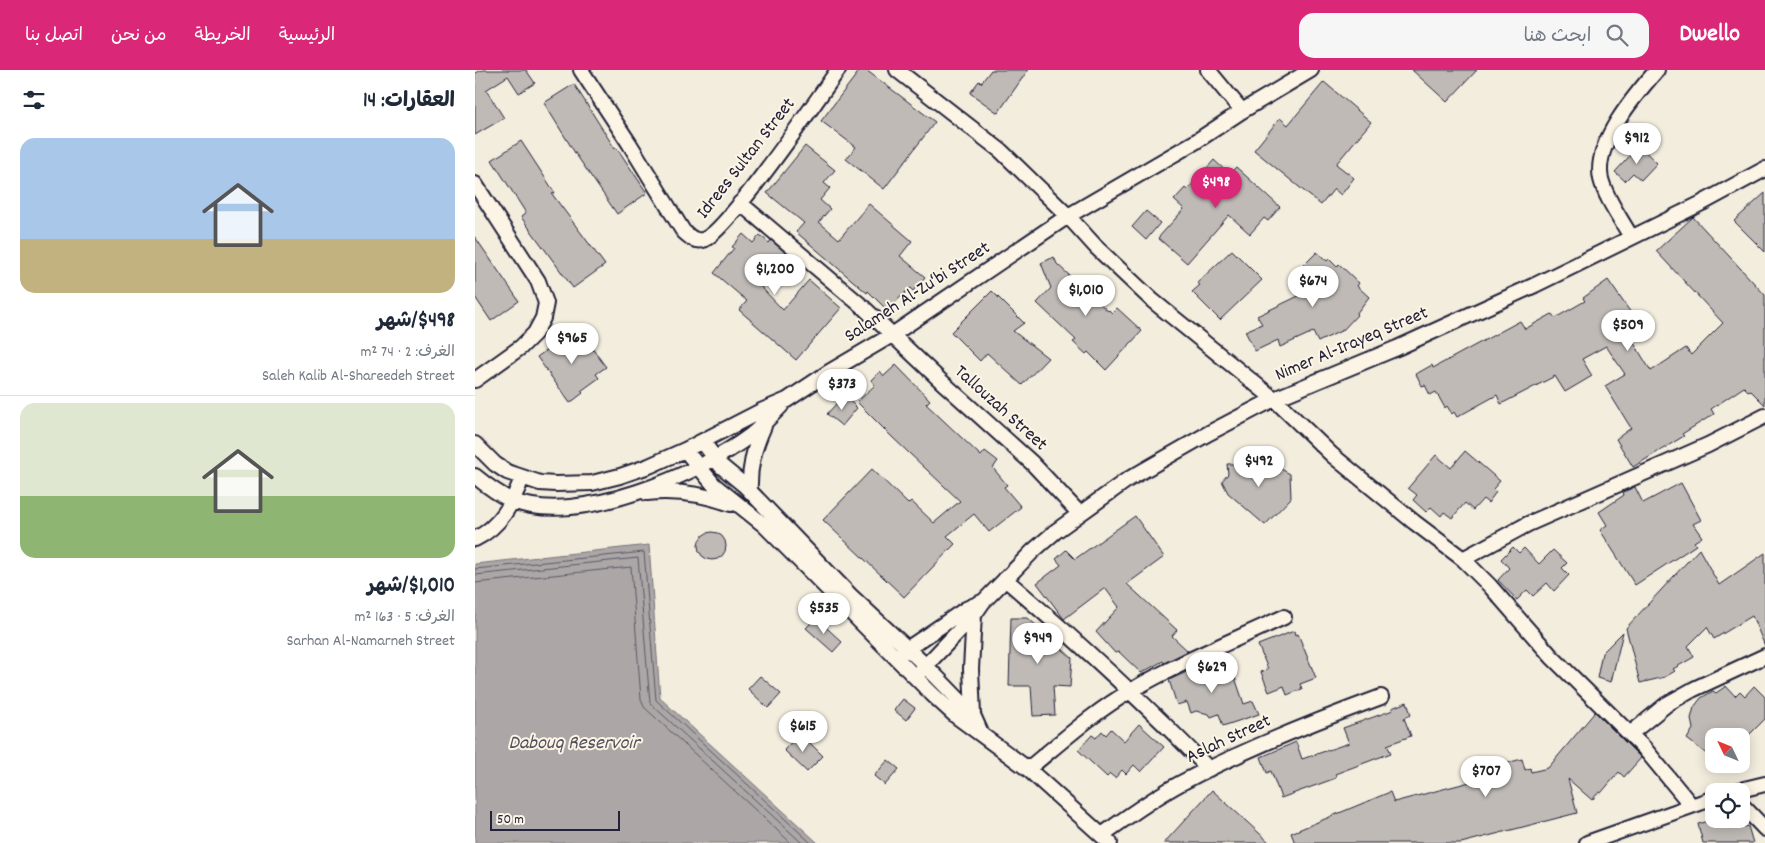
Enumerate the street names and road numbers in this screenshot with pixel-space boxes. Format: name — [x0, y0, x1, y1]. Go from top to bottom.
street label: Idrees Sultan Street — [691, 93, 803, 225]
street label: Salameh Al-Zu‘bi Street — [840, 236, 996, 350]
street label: Nimer Al-Irayeq Street — [1271, 301, 1433, 389]
street label: Tallouzah Street — [947, 360, 1053, 458]
street label: Aslah Street — [1182, 709, 1276, 771]

